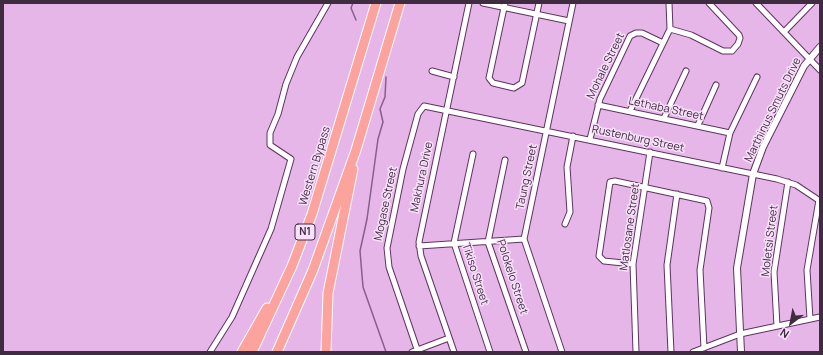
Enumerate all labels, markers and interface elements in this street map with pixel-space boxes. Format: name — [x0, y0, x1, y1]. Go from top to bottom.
street label: Mohale Street — [584, 31, 628, 101]
street label: Marthinus Smuts Drive — [742, 56, 804, 164]
street label: Lethaba Street — [627, 95, 705, 123]
street label: Rustenburg Street — [591, 123, 685, 155]
street label: Western Bypass — [297, 125, 333, 207]
street label: Makhura Drive — [408, 141, 436, 213]
street label: Taung Street — [514, 143, 540, 211]
street label: Mogase Street — [372, 166, 400, 242]
street label: Matlosane Street — [617, 182, 643, 272]
street label: Moletsi Street — [759, 204, 781, 278]
road number: N1 — [295, 224, 315, 240]
street label: Polokelo Street — [494, 238, 530, 316]
street label: Tikiso Street — [459, 242, 491, 306]
north arrow — [771, 303, 811, 343]
text: N — [777, 325, 792, 342]

